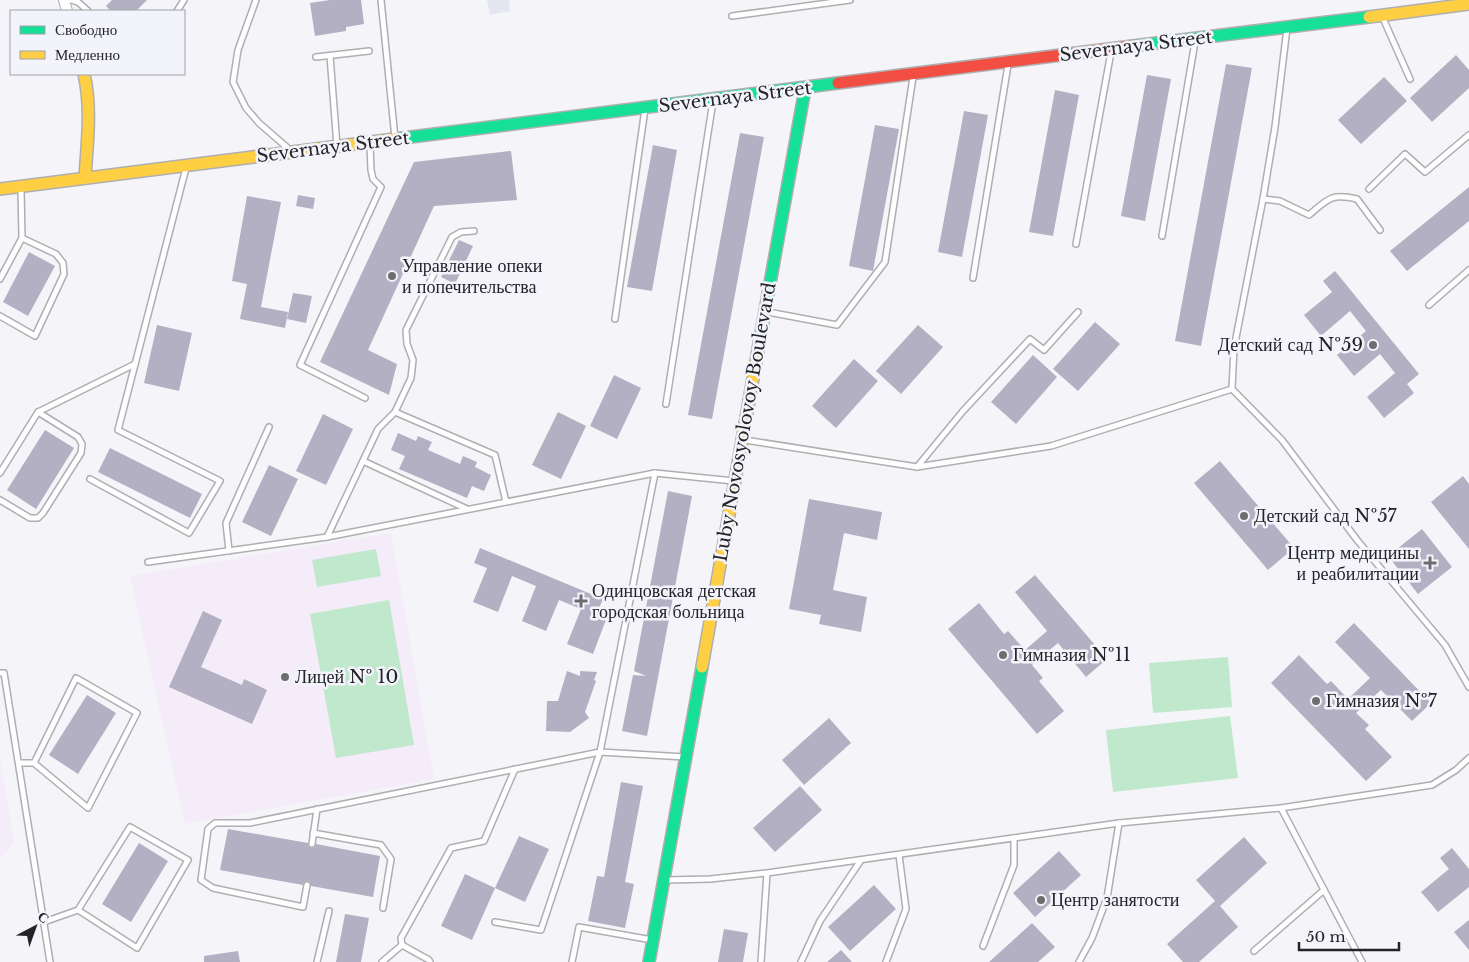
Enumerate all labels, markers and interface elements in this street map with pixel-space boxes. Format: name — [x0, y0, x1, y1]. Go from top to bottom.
legend — [10, 10, 185, 75]
text: Свободно — [55, 20, 117, 39]
street label: Severnaya Street — [1058, 26, 1214, 66]
text: Медленно — [55, 45, 120, 64]
street label: Severnaya Street — [657, 77, 813, 117]
street label: Severnaya Street — [255, 127, 411, 167]
place label: Управление опеки и попечительства — [402, 255, 543, 298]
marker: Управление опеки и попечительства — [386, 270, 398, 282]
street label: Luby Novosyolovoy Boulevard — [710, 281, 780, 563]
place label: Детский сад №59 — [1218, 334, 1363, 356]
marker: Детский сад №59 — [1367, 339, 1379, 351]
place label: Детский сад №57 — [1254, 505, 1398, 527]
marker: Детский сад №57 — [1238, 510, 1250, 522]
place label: Центр медицины и реабилитации — [1287, 542, 1419, 585]
marker: Центр медицины и реабилитации — [1423, 556, 1437, 570]
place label: Одинцовская детская городская больница — [592, 580, 756, 623]
marker: Одинцовская детская городская больница — [574, 594, 588, 608]
place label: Гимназия №11 — [1013, 644, 1131, 666]
marker: Гимназия №11 — [997, 649, 1009, 661]
place label: Лицей № 10 — [295, 666, 398, 688]
marker: Лицей № 10 — [279, 671, 291, 683]
place label: Гимназия №7 — [1326, 690, 1438, 712]
marker: Гимназия №7 — [1310, 695, 1322, 707]
place label: Центр занятости — [1051, 889, 1180, 911]
marker: Центр занятости — [1035, 894, 1047, 906]
north arrow — [10, 902, 60, 952]
text: С — [34, 907, 53, 927]
scale bar — [1299, 920, 1399, 952]
text: 50 m — [1306, 927, 1346, 946]

